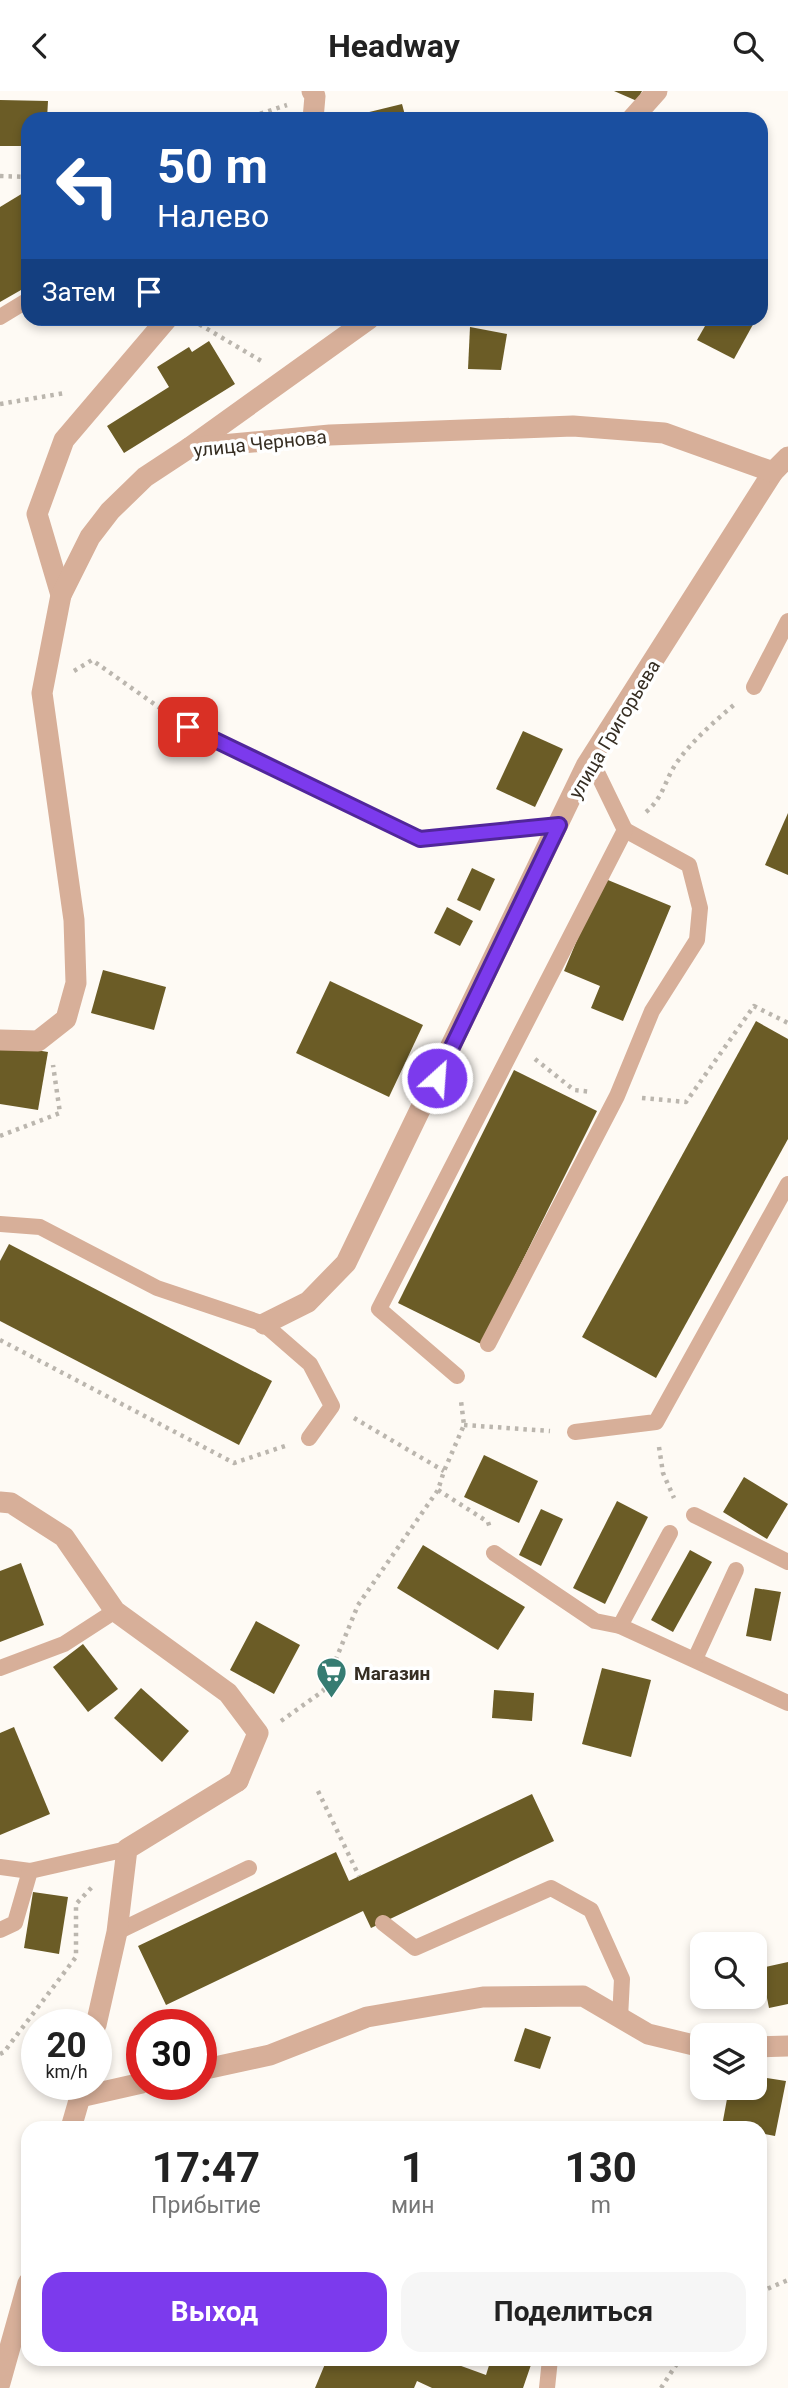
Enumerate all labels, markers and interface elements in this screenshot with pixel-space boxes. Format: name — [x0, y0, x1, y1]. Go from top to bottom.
icon: back — [21, 27, 59, 65]
text: Headway — [328, 27, 460, 65]
icon: search — [729, 27, 767, 65]
text: 50 m — [157, 138, 268, 195]
icon: left — [42, 140, 133, 231]
text: Налево — [157, 197, 269, 235]
icon: arrive — [130, 273, 168, 311]
text: Затем — [42, 277, 116, 307]
street label: улица Чернова — [192, 425, 328, 462]
street label: улица Григорьева — [564, 656, 665, 803]
pin — [158, 697, 218, 757]
icon: arrive — [169, 708, 207, 746]
position arrow — [400, 1041, 474, 1115]
supermarket icon: Магазин — [314, 1656, 348, 1700]
place label: Магазин — [354, 1662, 430, 1685]
map controls — [690, 1932, 767, 2100]
button: search — [690, 1932, 767, 2009]
speed limit sign: 30 — [126, 2009, 217, 2100]
button: layers — [690, 2023, 767, 2100]
text: 20 — [46, 2025, 87, 2066]
text: km/h — [45, 2061, 88, 2082]
text: 17:47 — [152, 2143, 260, 2192]
text: 1 — [401, 2143, 425, 2192]
text: 130 — [565, 2143, 637, 2192]
text: Прибытие — [151, 2192, 261, 2219]
text: мин — [391, 2192, 435, 2219]
text: m — [591, 2192, 611, 2219]
button: Выход — [42, 2272, 387, 2352]
button: Поделиться — [401, 2272, 746, 2352]

